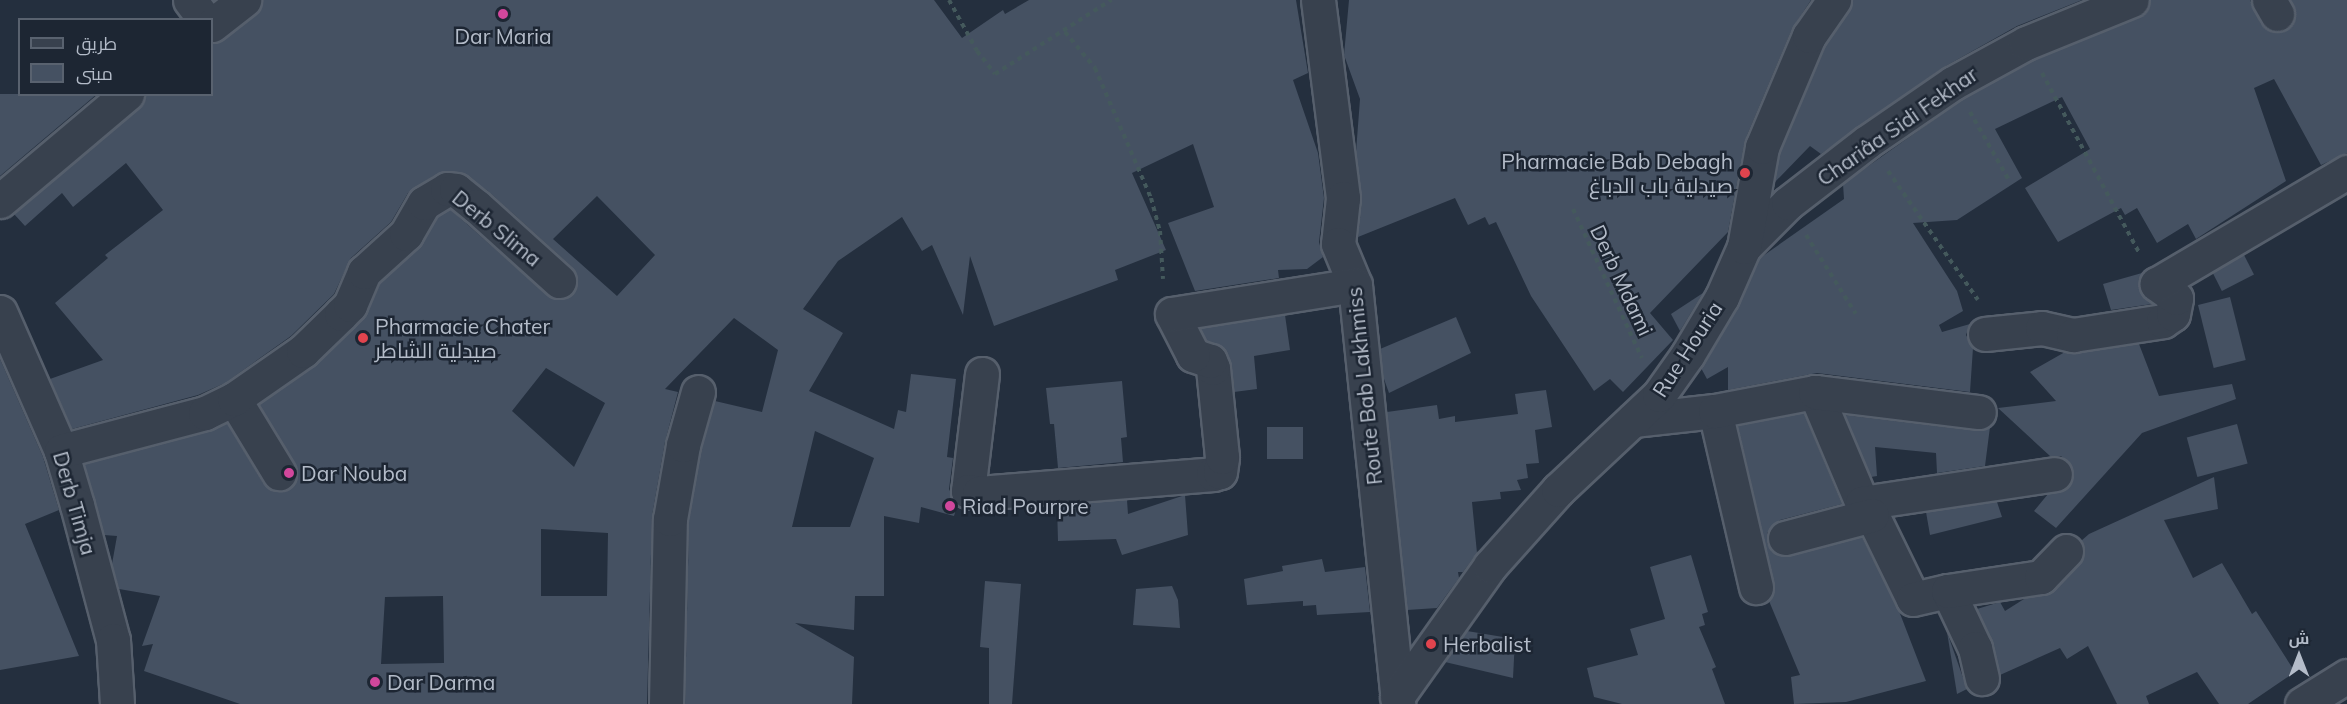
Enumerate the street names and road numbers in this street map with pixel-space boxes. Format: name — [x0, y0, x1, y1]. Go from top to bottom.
street label: Chariâa Sidi Fekhar — [1812, 61, 1982, 191]
street label: Derb Slima — [448, 185, 546, 271]
street label: Derb Mdami — [1585, 221, 1659, 339]
street label: Route Bab Lakhmiss — [1341, 286, 1387, 486]
street label: Rue Houria — [1647, 296, 1727, 402]
street label: Derb Timja — [48, 448, 102, 558]

